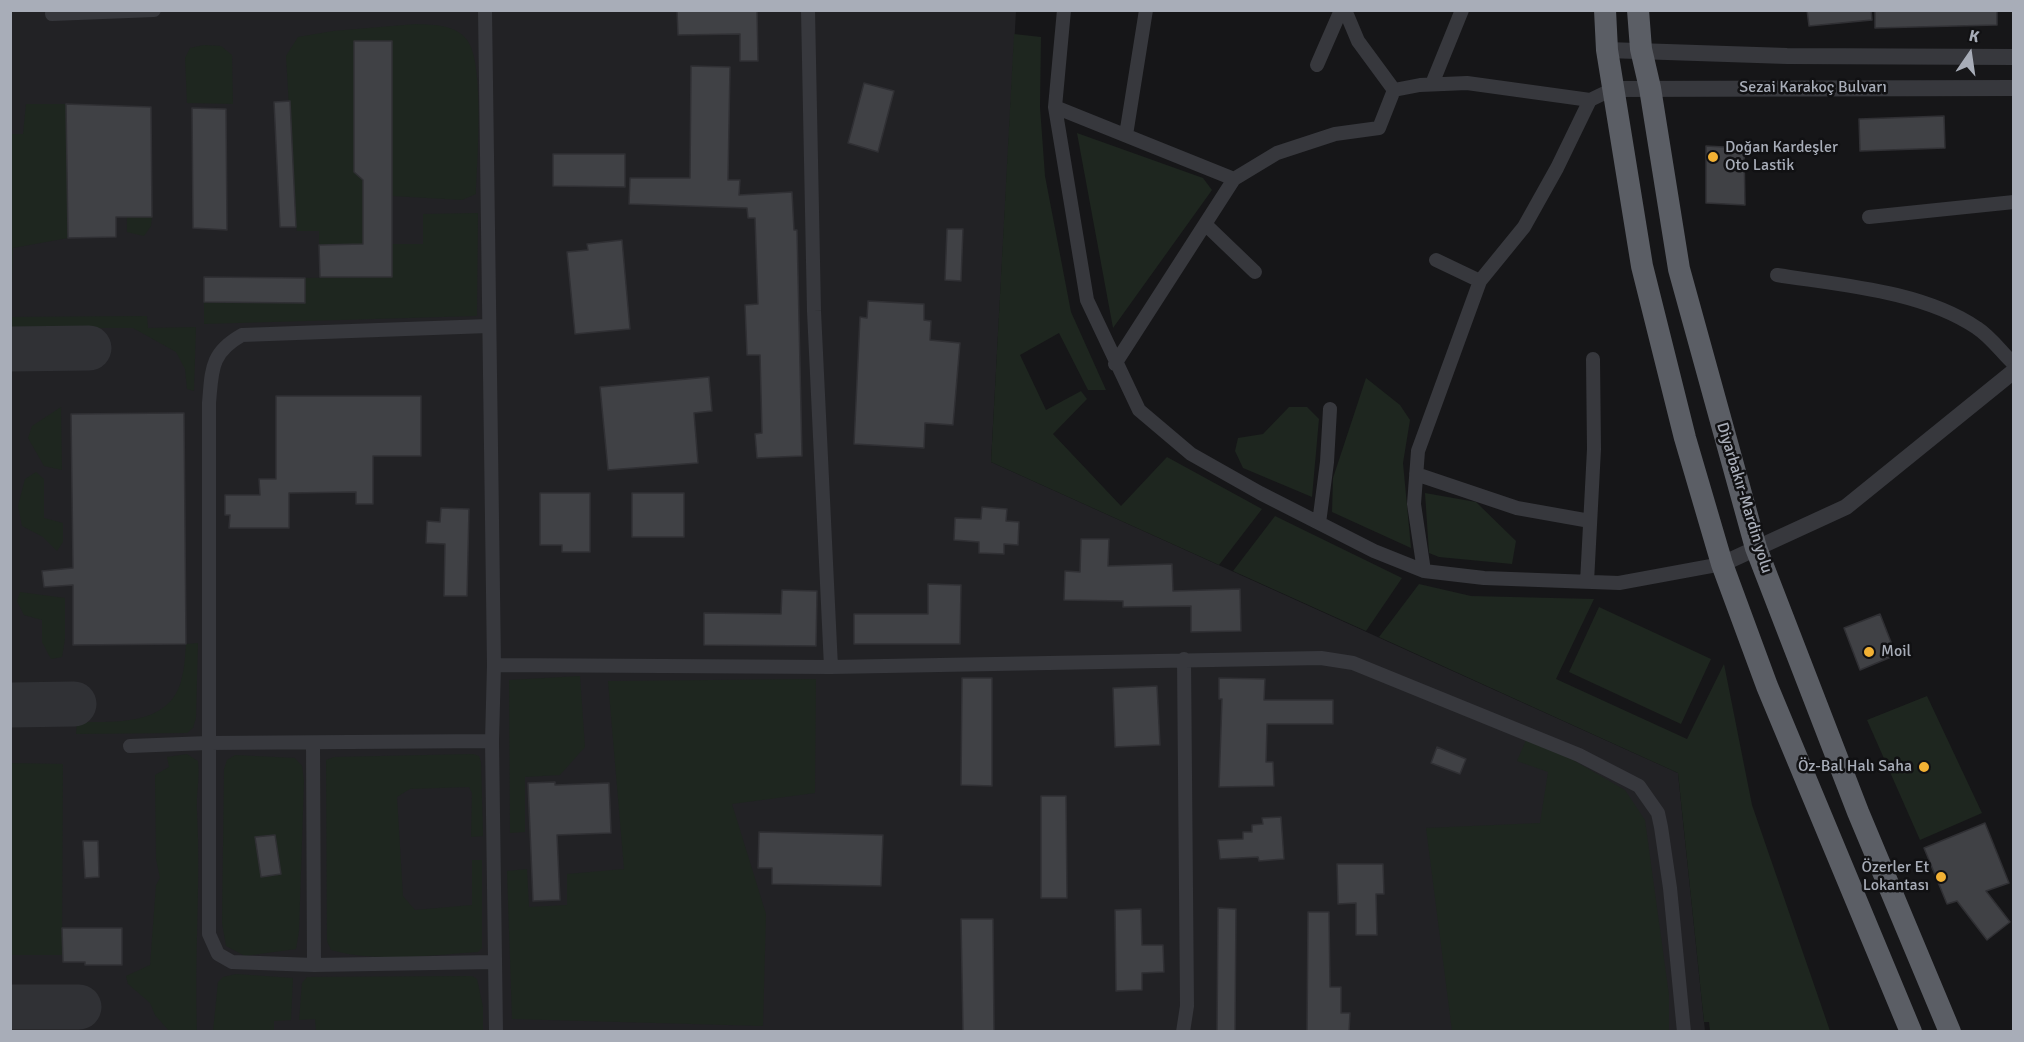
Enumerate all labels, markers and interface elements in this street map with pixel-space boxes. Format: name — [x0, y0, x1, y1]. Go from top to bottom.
north arrow — [1940, 24, 2000, 84]
text: K — [1967, 26, 1981, 47]
street label: Sezai Karakoç Bulvarı — [1739, 78, 1887, 98]
place label: Doğan Kardeşler Oto Lastik — [1725, 138, 1838, 176]
marker: Doğan Kardeşler Oto Lastik — [1706, 150, 1720, 164]
street label: Diyarbakır-Mardin yolu — [1712, 420, 1776, 576]
place label: Moil — [1881, 642, 1911, 662]
marker: Moil — [1862, 645, 1876, 659]
place label: Öz-Bal Halı Saha — [1798, 757, 1912, 777]
marker: Öz-Bal Halı Saha — [1917, 760, 1931, 774]
place label: Özerler Et Lokantası — [1861, 858, 1929, 896]
marker: Özerler Et Lokantası — [1934, 870, 1948, 884]

